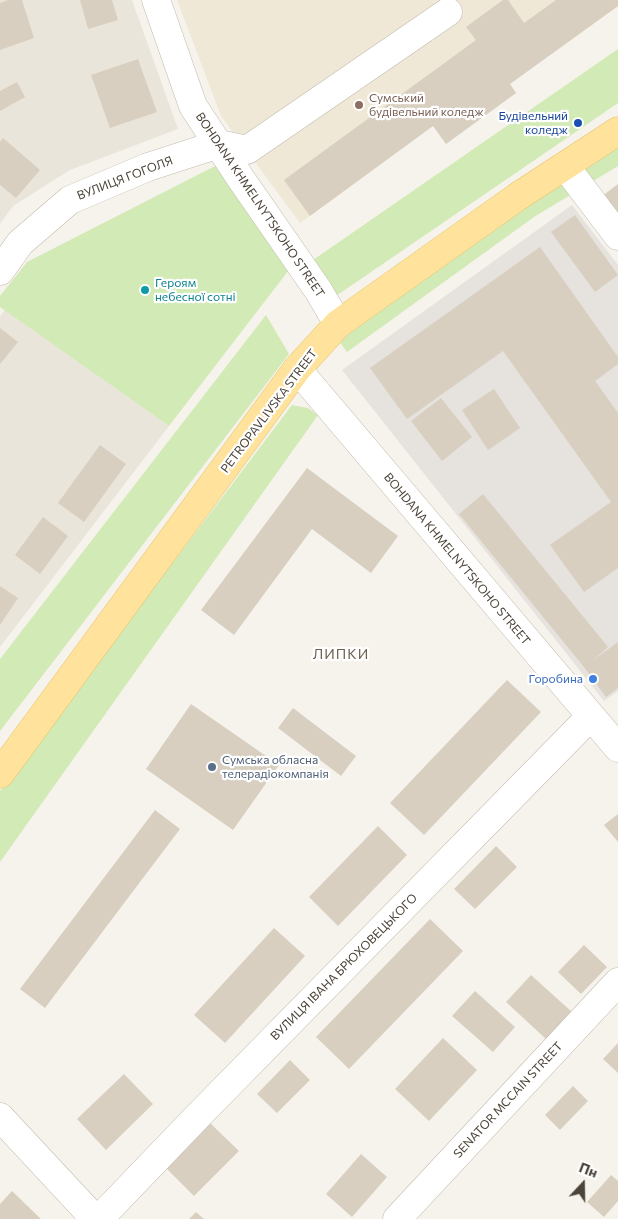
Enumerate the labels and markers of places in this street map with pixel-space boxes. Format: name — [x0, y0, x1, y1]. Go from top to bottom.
place label: Сумський будівельний коледж — [369, 91, 484, 119]
marker: Сумський будівельний коледж — [353, 99, 365, 111]
place label: Будівельний коледж — [498, 109, 568, 137]
marker: Будівельний коледж — [572, 117, 584, 129]
place label: Героям небесної сотні — [155, 276, 236, 304]
marker: Героям небесної сотні — [139, 284, 151, 296]
place label: Горобина — [529, 672, 583, 686]
marker: Горобина — [587, 673, 599, 685]
place label: Сумська обласна телерадіокомпанія — [222, 753, 329, 781]
marker: Сумська обласна телерадіокомпанія — [206, 761, 218, 773]

